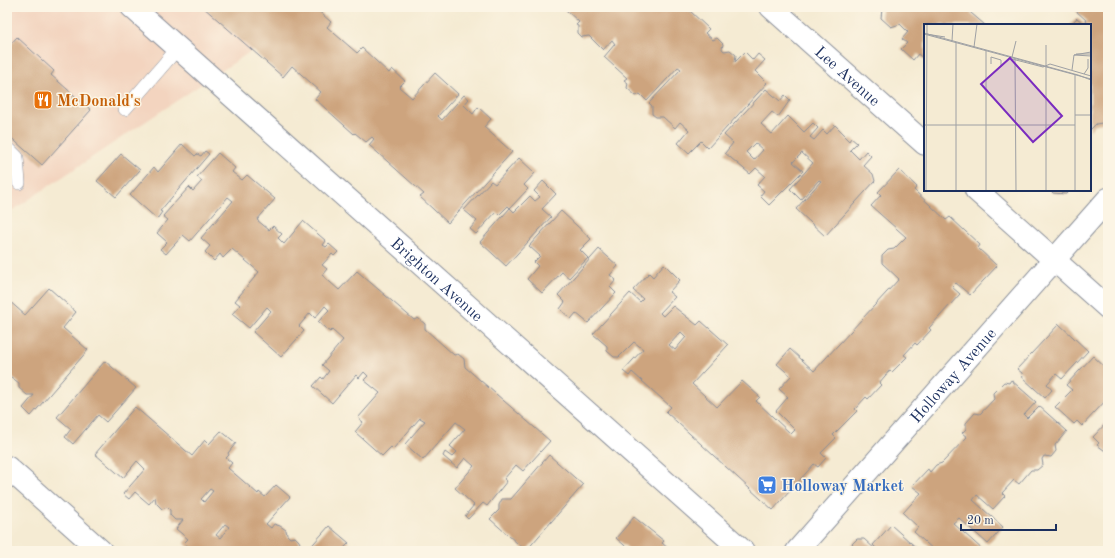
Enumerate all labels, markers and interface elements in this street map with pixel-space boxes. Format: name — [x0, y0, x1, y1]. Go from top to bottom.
inset map — [924, 24, 1091, 191]
street label: Lee Avenue — [811, 44, 882, 110]
restaurant icon: McDonald's — [32, 89, 54, 111]
place label: McDonald's — [57, 94, 141, 110]
street label: Brighton Avenue — [387, 236, 485, 325]
street label: Holloway Avenue — [908, 326, 1000, 427]
supermarket icon: Holloway Market — [756, 474, 778, 496]
place label: Holloway Market — [781, 479, 904, 495]
scale bar — [961, 506, 1056, 532]
text: 20 m — [967, 515, 994, 527]

